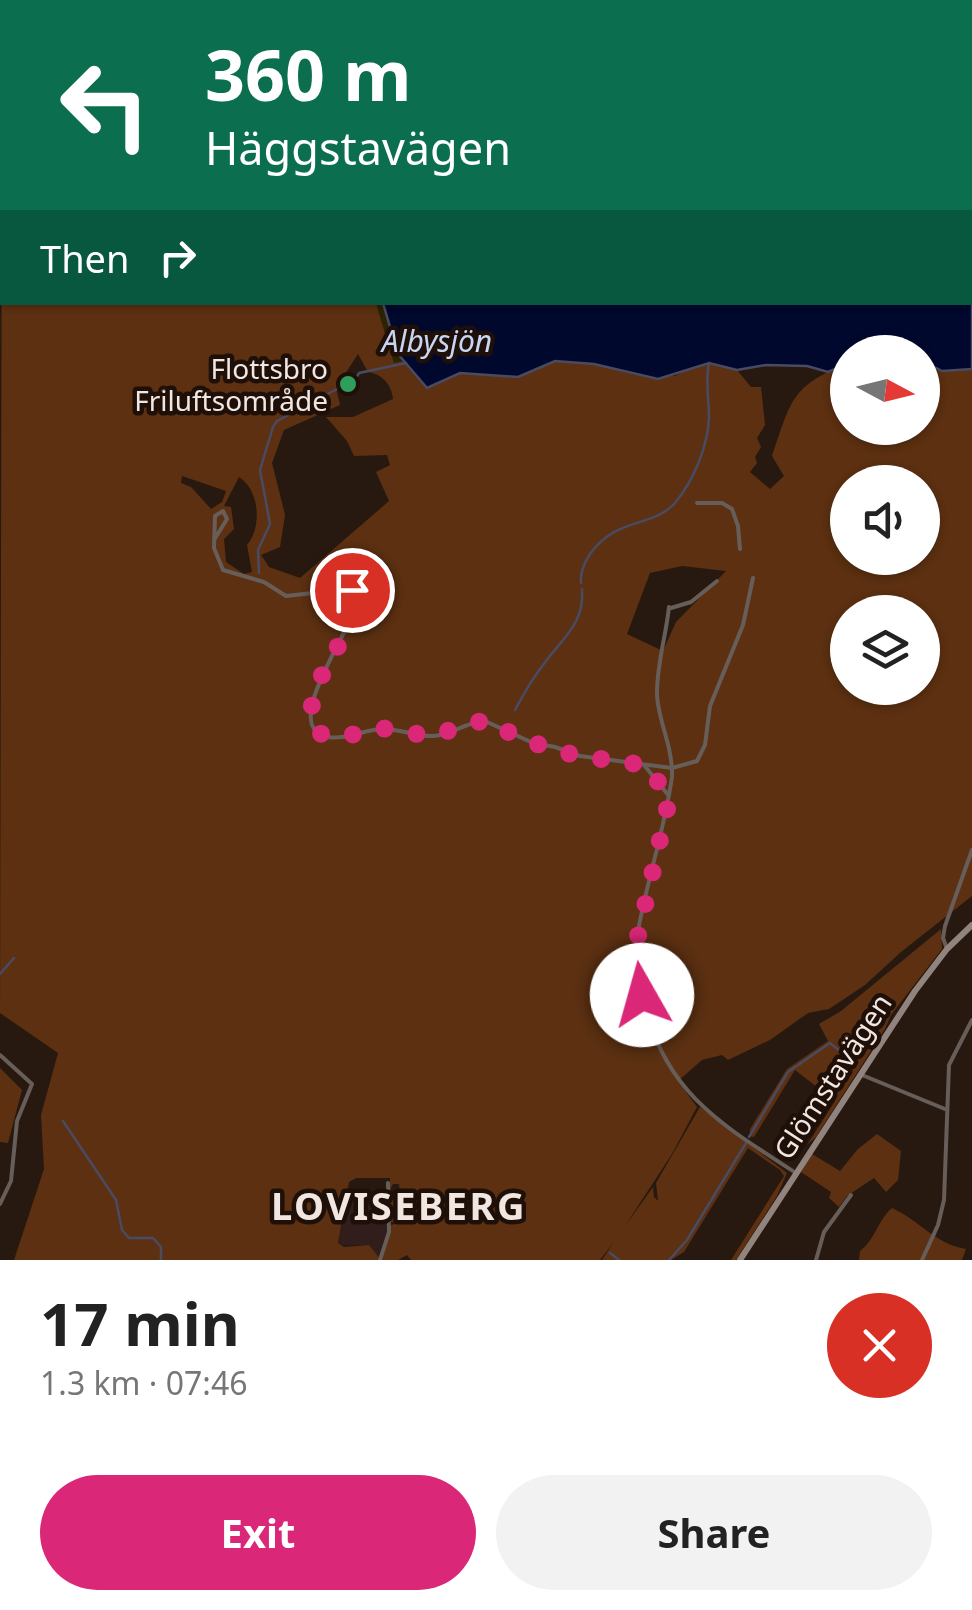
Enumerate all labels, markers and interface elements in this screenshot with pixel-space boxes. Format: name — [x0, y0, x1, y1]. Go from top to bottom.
text: 360 m — [205, 26, 412, 122]
icon: left — [40, 40, 170, 170]
text: Häggstavägen — [205, 117, 511, 178]
icon: right — [150, 230, 205, 285]
text: Then — [40, 232, 130, 284]
water label: Albysjön — [380, 320, 492, 361]
north arrow — [830, 335, 940, 445]
map controls — [830, 335, 940, 705]
place label: Flottsbro Friluftsområde — [134, 349, 328, 419]
marker: Flottsbro Friluftsområde — [337, 373, 359, 395]
button: sound — [830, 465, 940, 575]
pin — [310, 548, 395, 633]
icon: arrive — [325, 563, 380, 618]
button: layers — [830, 595, 940, 705]
position arrow — [590, 943, 694, 1047]
street label: Glömstavägen — [764, 986, 900, 1166]
district label: LOVISEBERG — [271, 1179, 527, 1231]
text: 17 min — [40, 1282, 240, 1364]
button: close — [827, 1293, 932, 1398]
text: 1.3 km · 07:46 — [40, 1361, 248, 1404]
button: Exit — [40, 1475, 476, 1590]
button: Share — [496, 1475, 932, 1590]

